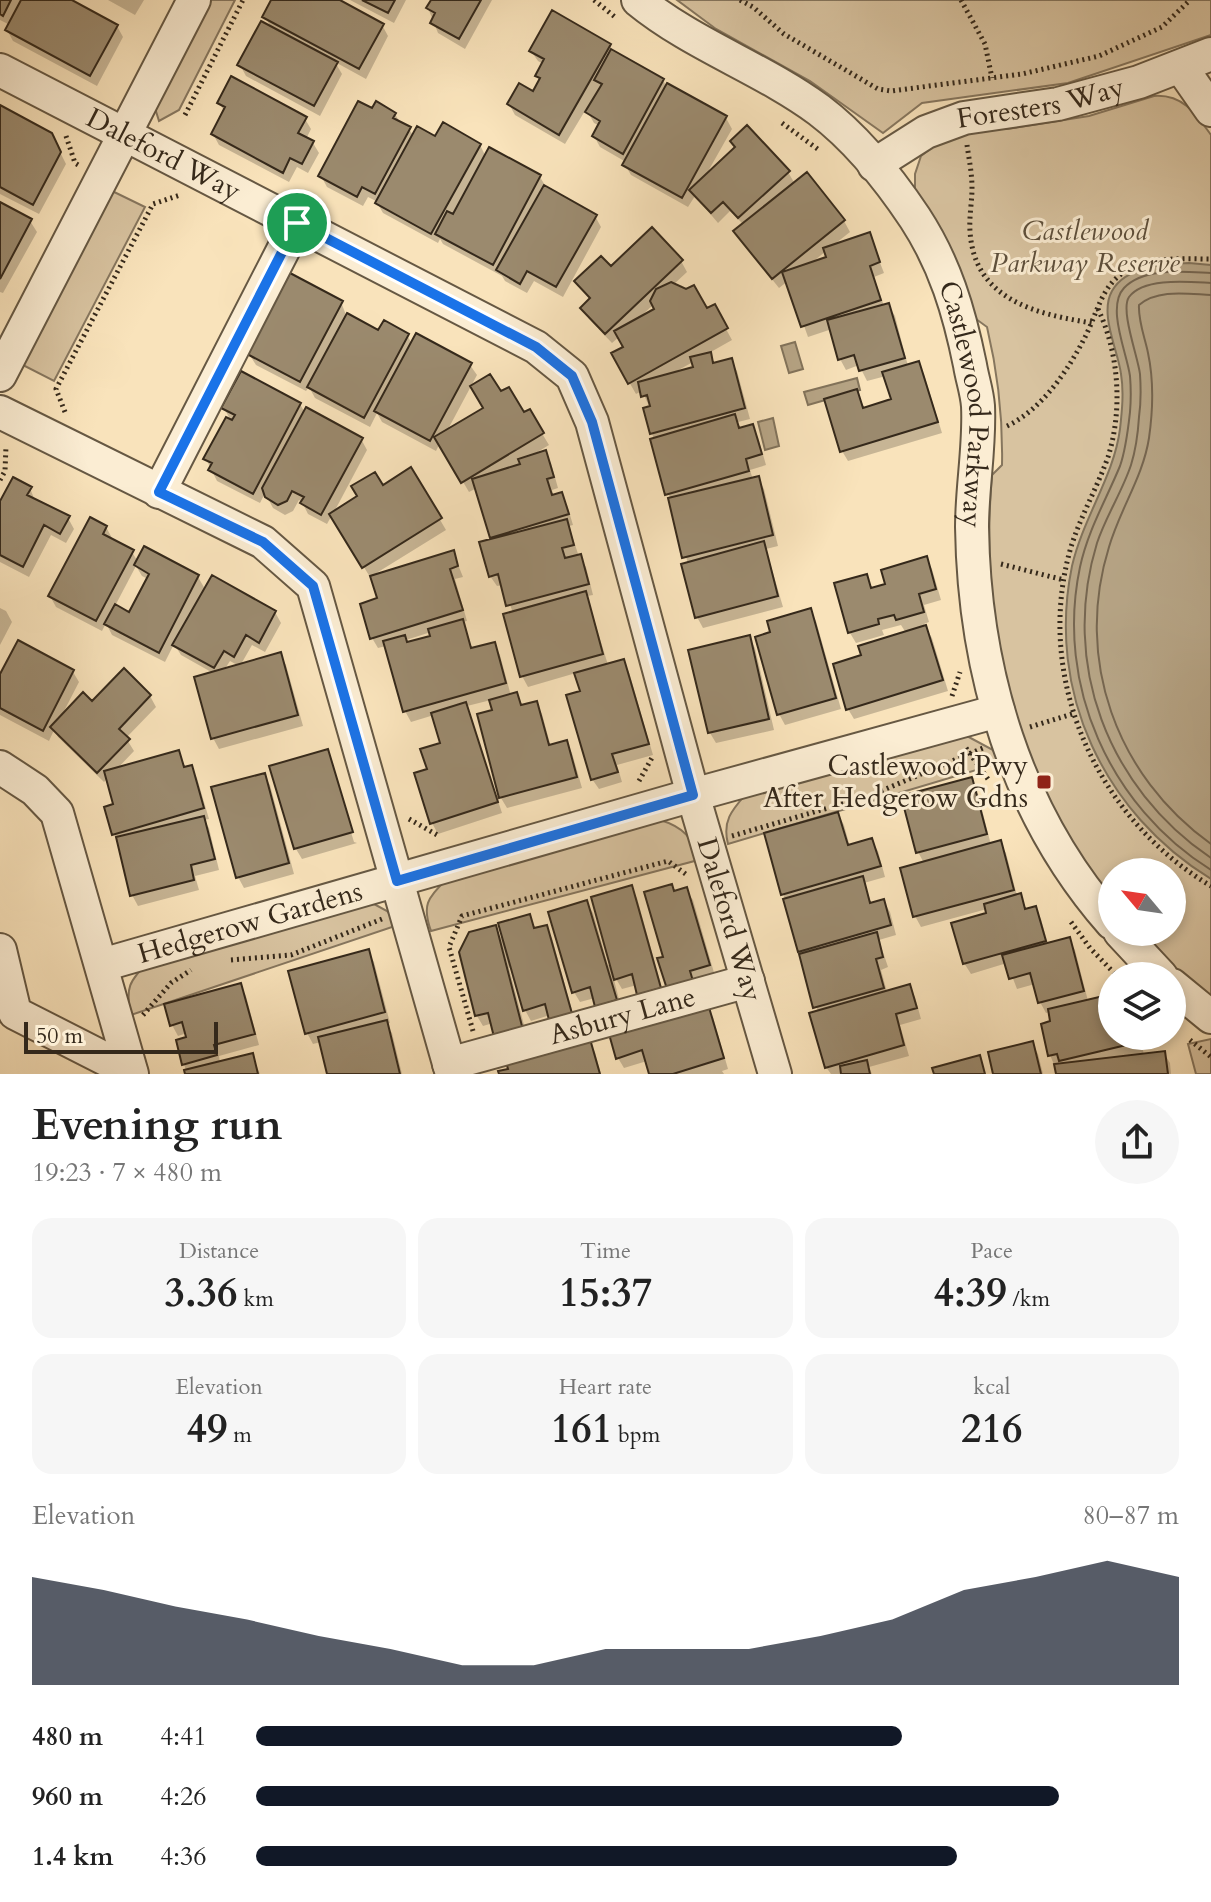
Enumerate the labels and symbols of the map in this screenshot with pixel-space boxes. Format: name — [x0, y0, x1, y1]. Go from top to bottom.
street label: Foresters Way — [954, 68, 1129, 138]
street label: Daleford Way — [80, 99, 247, 210]
pin — [263, 189, 331, 257]
park label: Castlewood Parkway Reserve — [990, 212, 1180, 282]
street label: Castlewood Parkway — [929, 276, 997, 528]
place label: Castlewood Pwy After Hedgerow Gdns — [763, 747, 1028, 817]
marker: Castlewood Pwy After Hedgerow Gdns — [1035, 773, 1053, 791]
street label: Daleford Way — [688, 833, 772, 1006]
north arrow — [1098, 858, 1186, 946]
street label: Hedgerow Gardens — [133, 872, 367, 973]
street label: Asbury Lane — [545, 977, 700, 1054]
scale bar — [24, 1018, 218, 1054]

